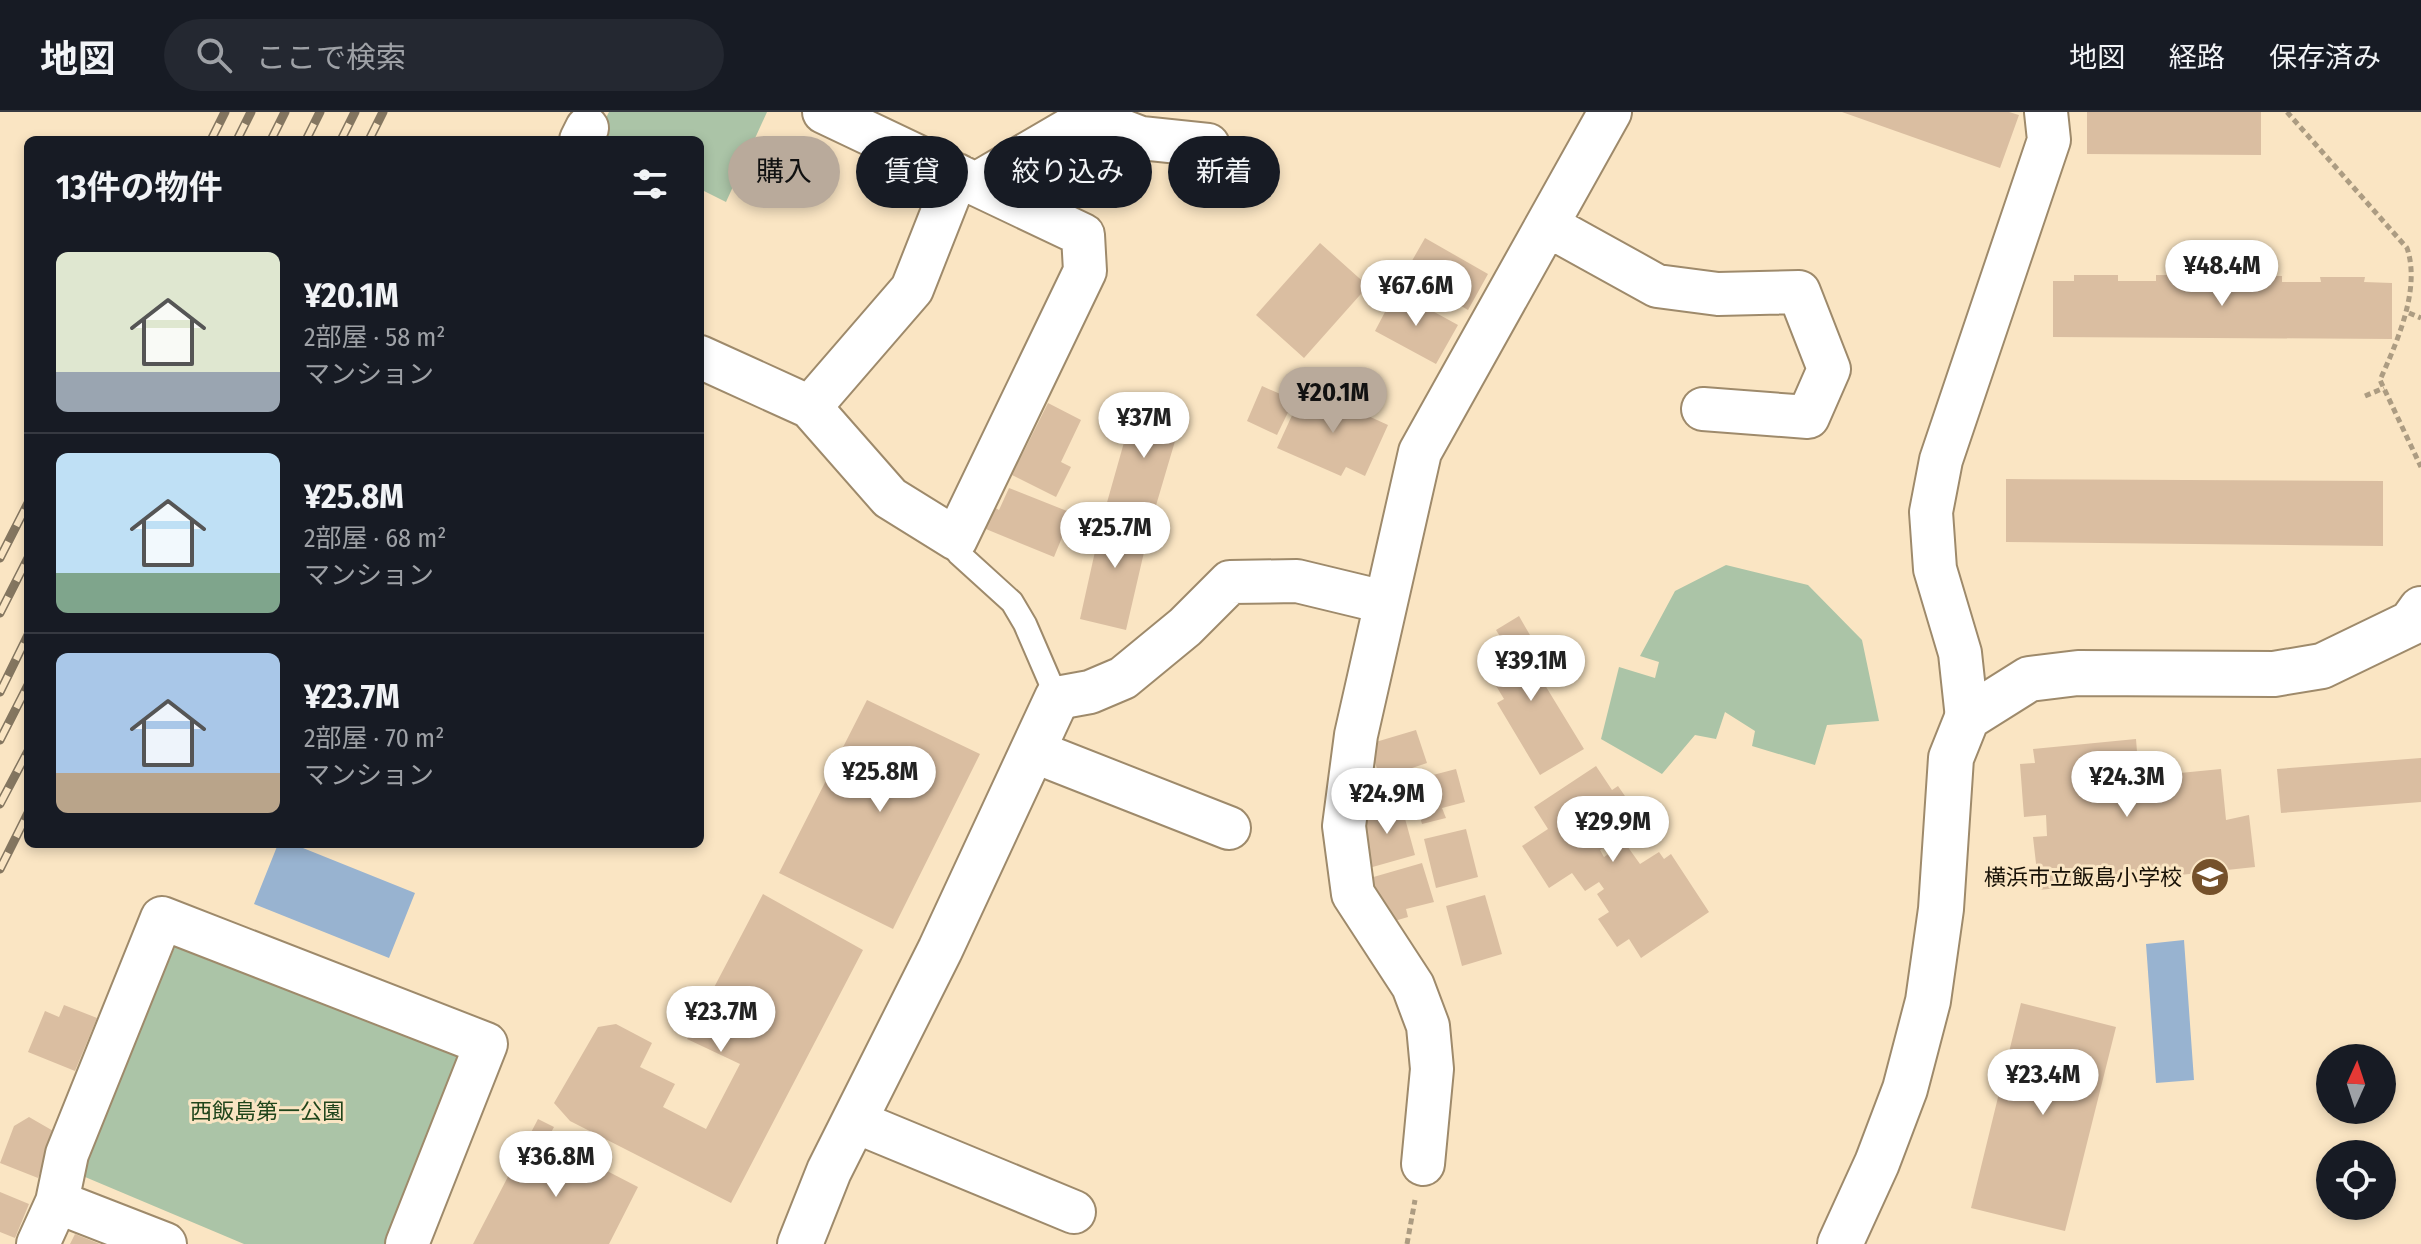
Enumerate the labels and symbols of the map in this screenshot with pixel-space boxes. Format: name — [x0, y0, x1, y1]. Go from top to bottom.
pin: ¥48.4M — [2157, 240, 2287, 308]
pin: ¥67.6M — [1351, 260, 1481, 328]
pin: ¥20.1M — [1268, 367, 1398, 435]
pin: ¥37M — [1097, 392, 1191, 460]
pin: ¥25.7M — [1050, 502, 1180, 570]
pin: ¥39.1M — [1466, 635, 1596, 703]
pin: ¥25.8M — [815, 746, 945, 814]
pin: ¥24.3M — [2062, 751, 2192, 819]
pin: ¥24.9M — [1322, 768, 1452, 836]
pin: ¥29.9M — [1548, 796, 1678, 864]
school or university icon: 横浜市立飯島小学校 — [2189, 856, 2231, 898]
place label: 横浜市立飯島小学校 — [1984, 864, 2182, 891]
pin: ¥23.7M — [656, 986, 786, 1054]
north arrow — [2316, 1044, 2396, 1124]
pin: ¥23.4M — [1978, 1049, 2108, 1117]
park label: 西飯島第一公園 — [190, 1098, 344, 1125]
pin: ¥36.8M — [491, 1131, 621, 1199]

